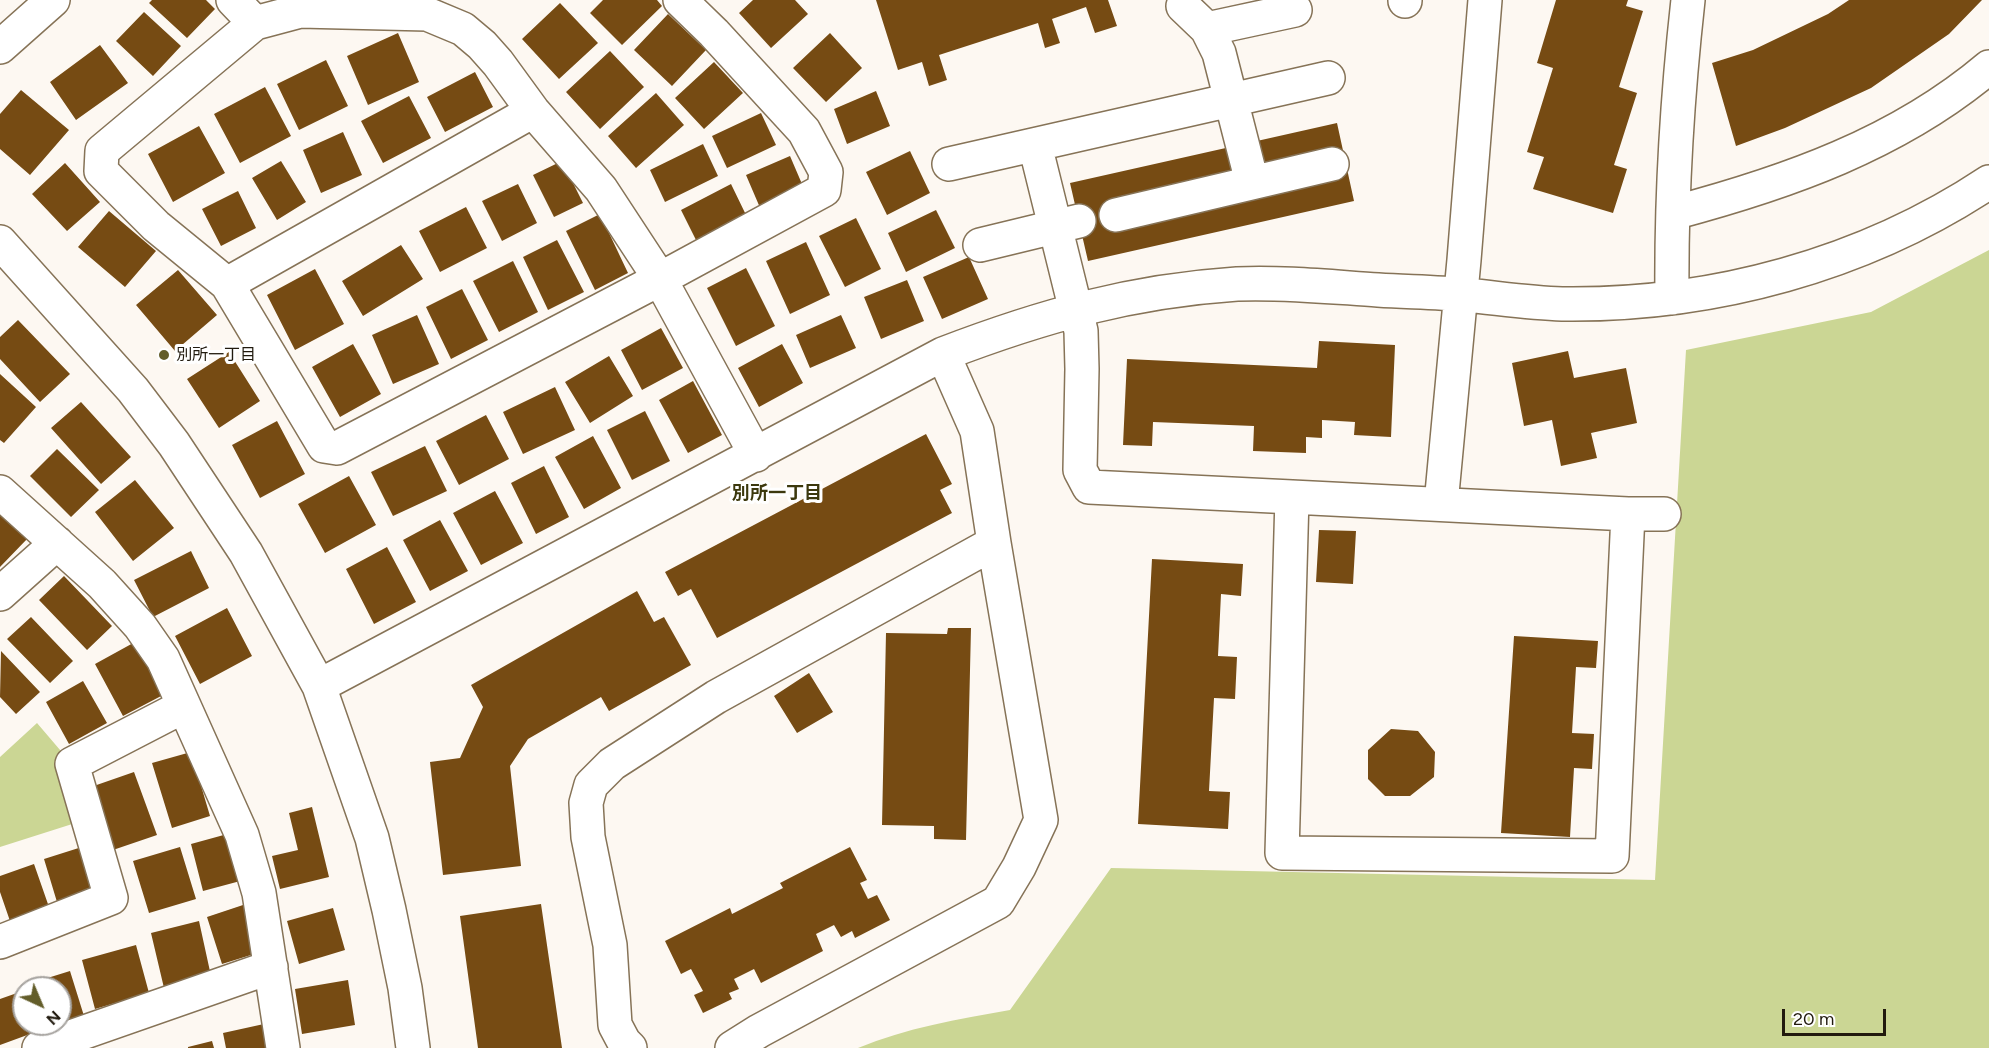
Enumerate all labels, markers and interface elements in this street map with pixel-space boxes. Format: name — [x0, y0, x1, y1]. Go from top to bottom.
place label: 別所一丁目 — [176, 345, 256, 365]
marker: 別所一丁目 — [157, 348, 171, 362]
district label: 別所一丁目 — [732, 483, 822, 505]
north arrow — [12, 976, 72, 1036]
scale bar — [1785, 997, 1888, 1035]
text: N — [42, 1007, 65, 1029]
text: 20 m — [1793, 1008, 1834, 1030]

